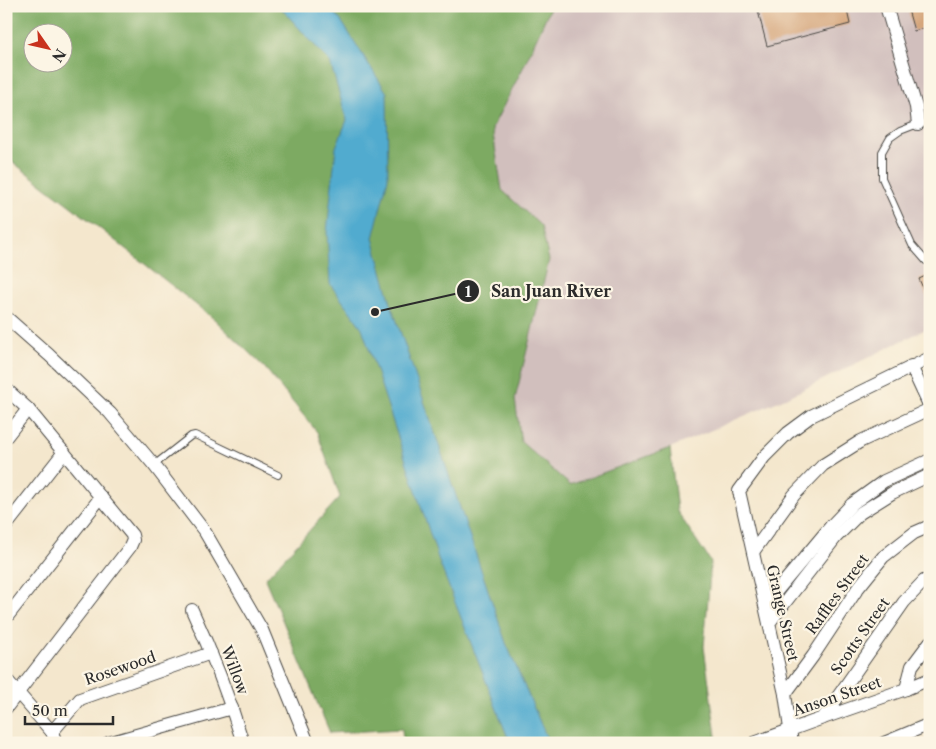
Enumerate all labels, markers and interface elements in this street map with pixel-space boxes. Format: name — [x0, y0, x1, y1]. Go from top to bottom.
north arrow — [22, 22, 72, 72]
text: N — [48, 45, 70, 65]
callout: San Juan River — [456, 276, 621, 307]
text: San Juan River — [491, 281, 611, 301]
text: 1 — [465, 282, 472, 301]
street label: Raffles Street — [801, 550, 873, 638]
street label: Grange Street — [763, 563, 803, 664]
street label: Scotts Street — [826, 593, 894, 678]
street label: Willow — [217, 642, 253, 698]
street label: Rosewood — [82, 647, 158, 689]
street label: Anson Street — [789, 672, 884, 720]
scale bar — [25, 694, 112, 726]
text: 50 m — [32, 701, 68, 720]

